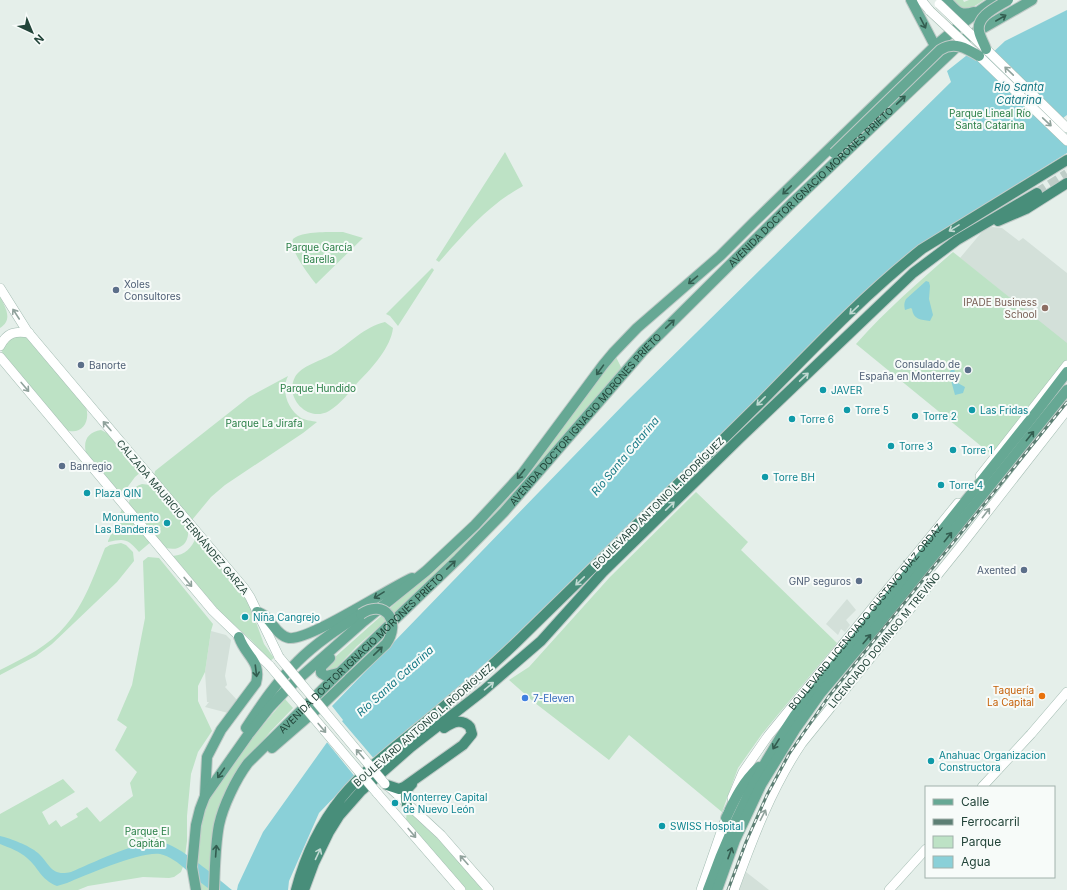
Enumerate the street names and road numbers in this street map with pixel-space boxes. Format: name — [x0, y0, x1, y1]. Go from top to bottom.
street label: AVENIDA DOCTOR IGNACIO MORONES PRIETO — [725, 104, 896, 269]
street label: AVENIDA DOCTOR IGNACIO MORONES PRIETO — [507, 330, 664, 508]
street label: BOULEVARD ANTONIO L. RODRÍGUEZ — [589, 434, 726, 571]
street label: CALZADA MAURICIO FERNÁNDEZ GARZA — [115, 436, 252, 597]
street label: BOULEVARD LICENCIADO GUSTAVO DÍAZ ORDAZ — [786, 521, 945, 712]
street label: LICENCIADO DOMINGO M TREVIÑO — [825, 569, 943, 710]
street label: AVENIDA DOCTOR IGNACIO MORONES PRIETO — [276, 570, 446, 735]
street label: BOULEVARD ANTONIO L. RODRÍGUEZ — [350, 660, 495, 789]

